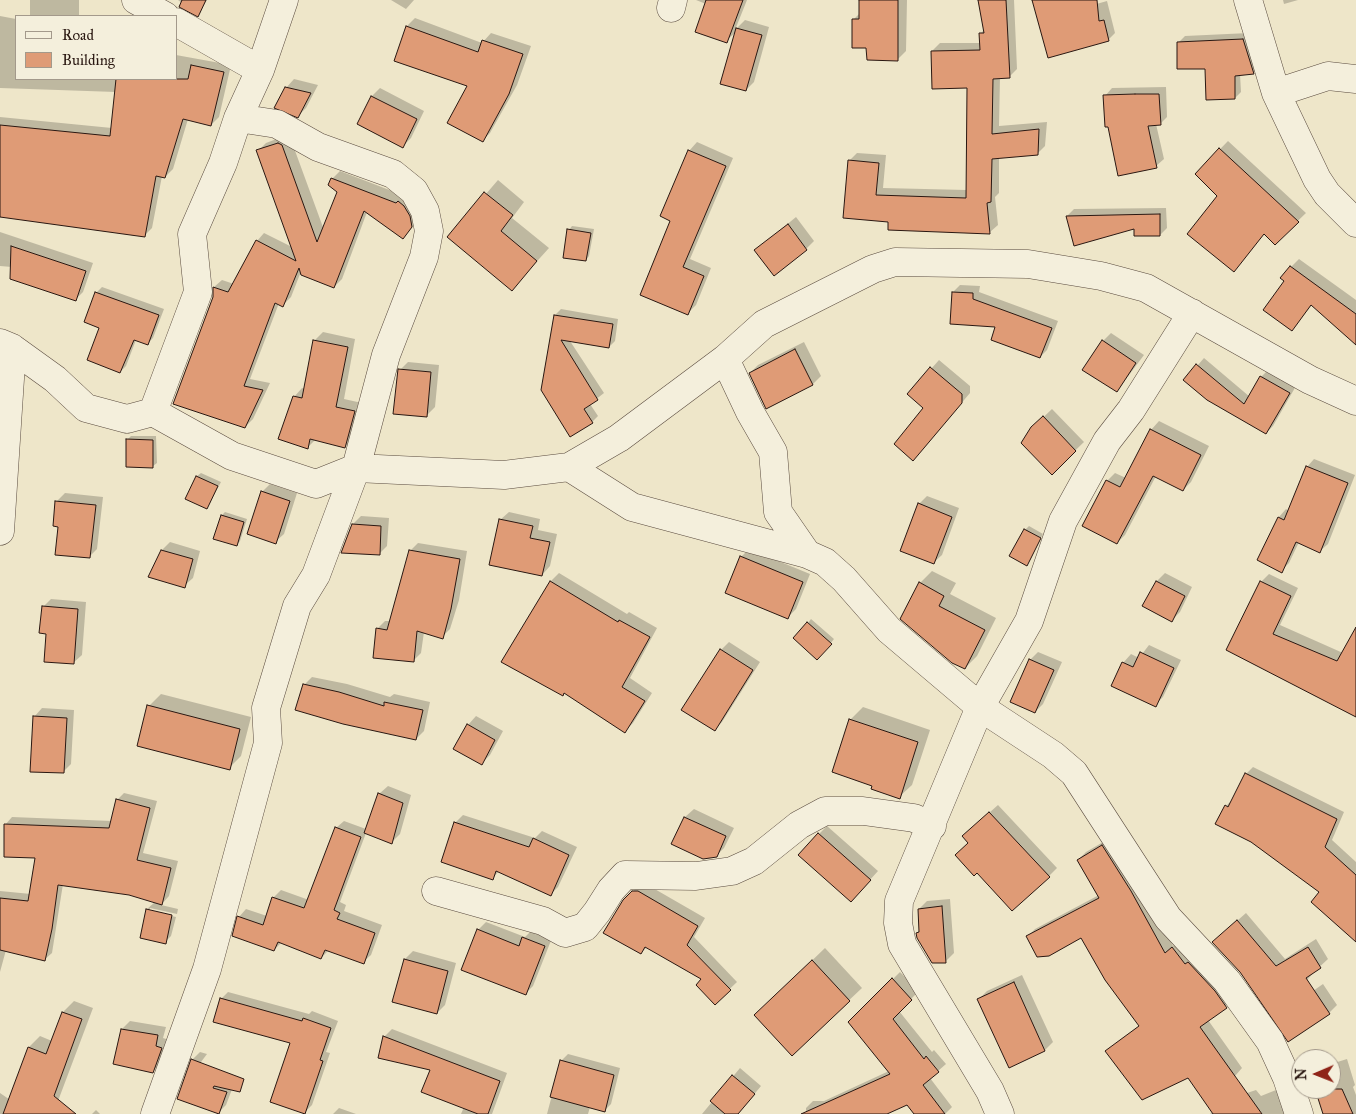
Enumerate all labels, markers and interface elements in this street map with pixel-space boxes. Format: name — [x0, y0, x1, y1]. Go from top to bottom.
legend — [15, 15, 178, 80]
text: Road — [62, 26, 94, 44]
text: Building — [62, 51, 115, 69]
north arrow — [1291, 1049, 1341, 1099]
text: N — [1293, 1068, 1310, 1080]

